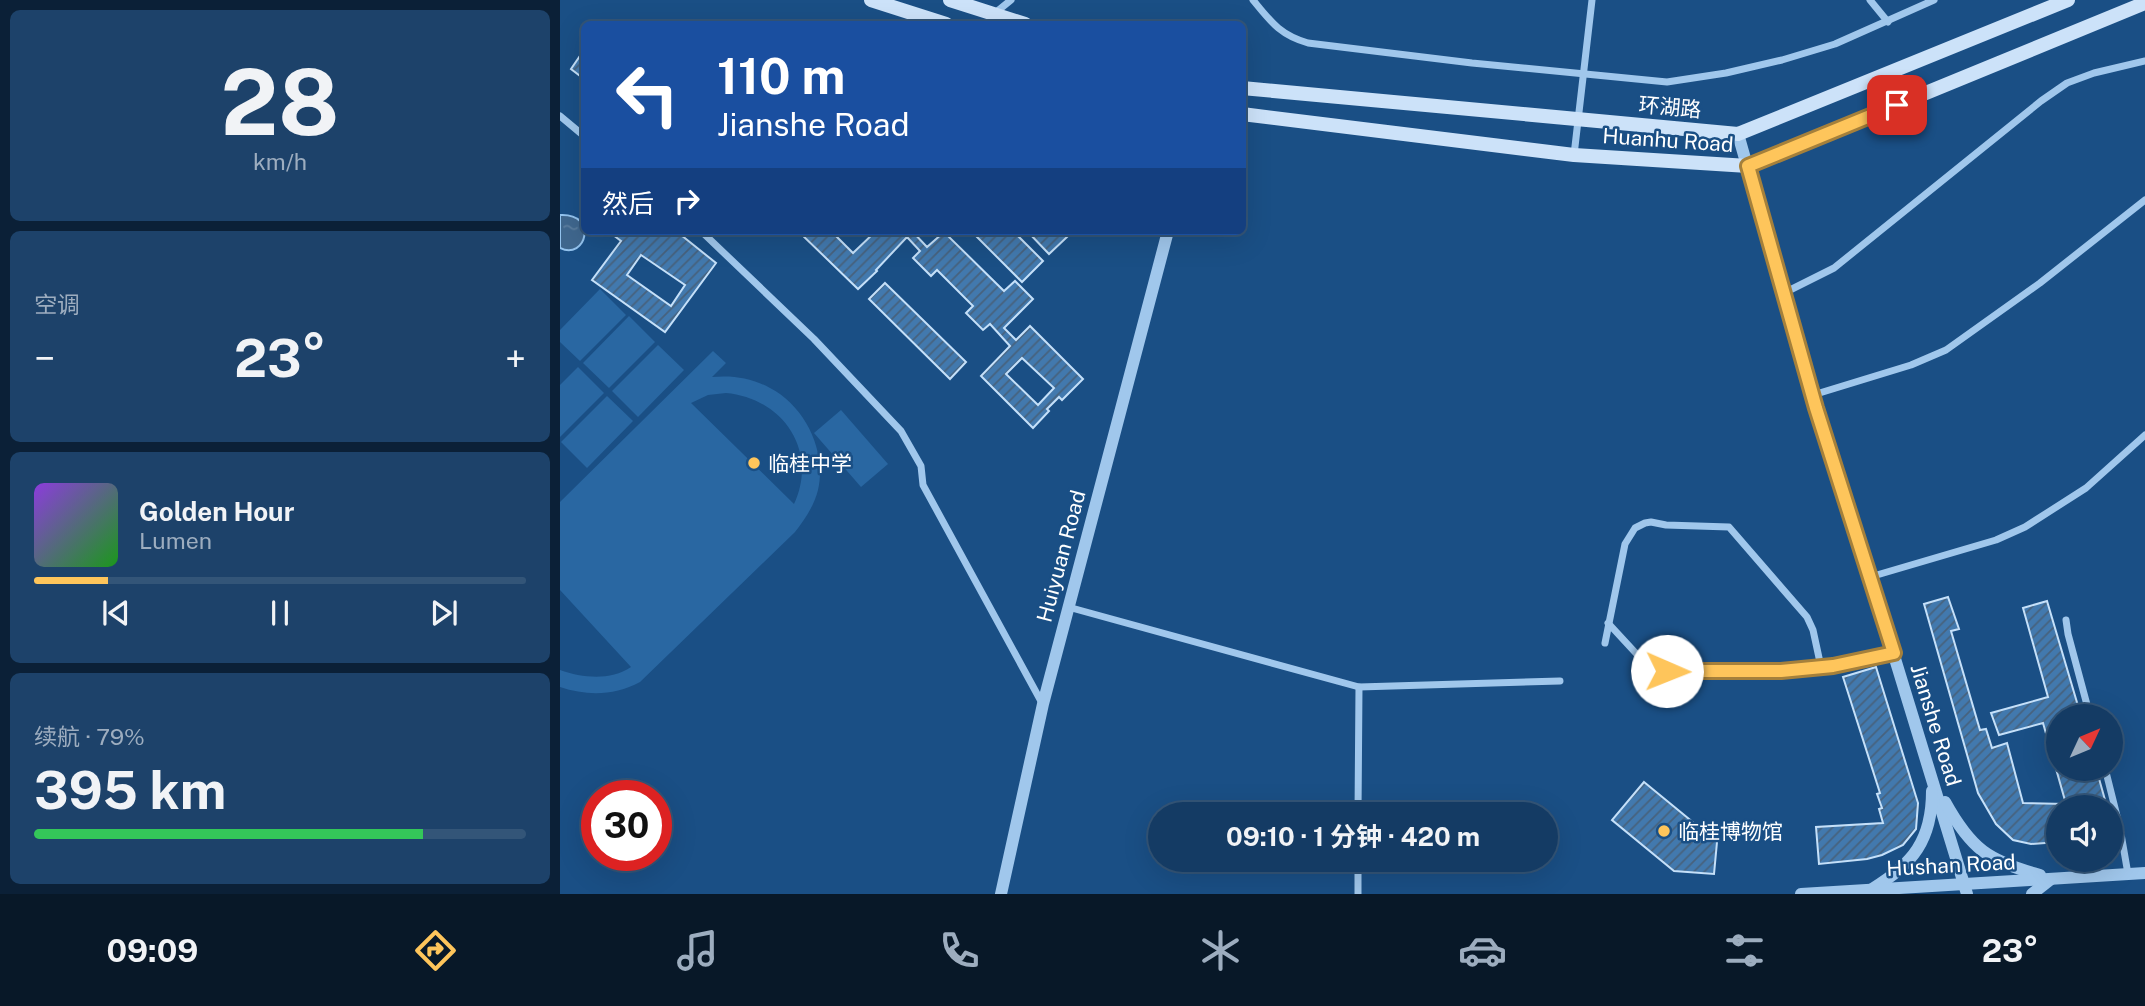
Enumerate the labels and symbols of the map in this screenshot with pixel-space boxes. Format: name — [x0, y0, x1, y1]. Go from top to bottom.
pin — [1867, 75, 1927, 135]
street label: 环湖路 — [1638, 92, 1702, 122]
street label: Huanhu Road — [1602, 123, 1734, 157]
place label: 临桂中学 — [768, 451, 852, 476]
marker: 临桂中学 — [746, 455, 762, 471]
street label: Huiyuan Road — [1031, 487, 1091, 625]
position arrow — [1630, 634, 1704, 708]
street label: Jianshe Road — [1906, 661, 1966, 789]
north arrow — [2046, 704, 2123, 780]
speed limit sign: 30 — [581, 780, 672, 871]
place label: 临桂博物馆 — [1678, 819, 1783, 844]
marker: 临桂博物馆 — [1656, 823, 1672, 839]
street label: Hushan Road — [1886, 849, 2016, 881]

